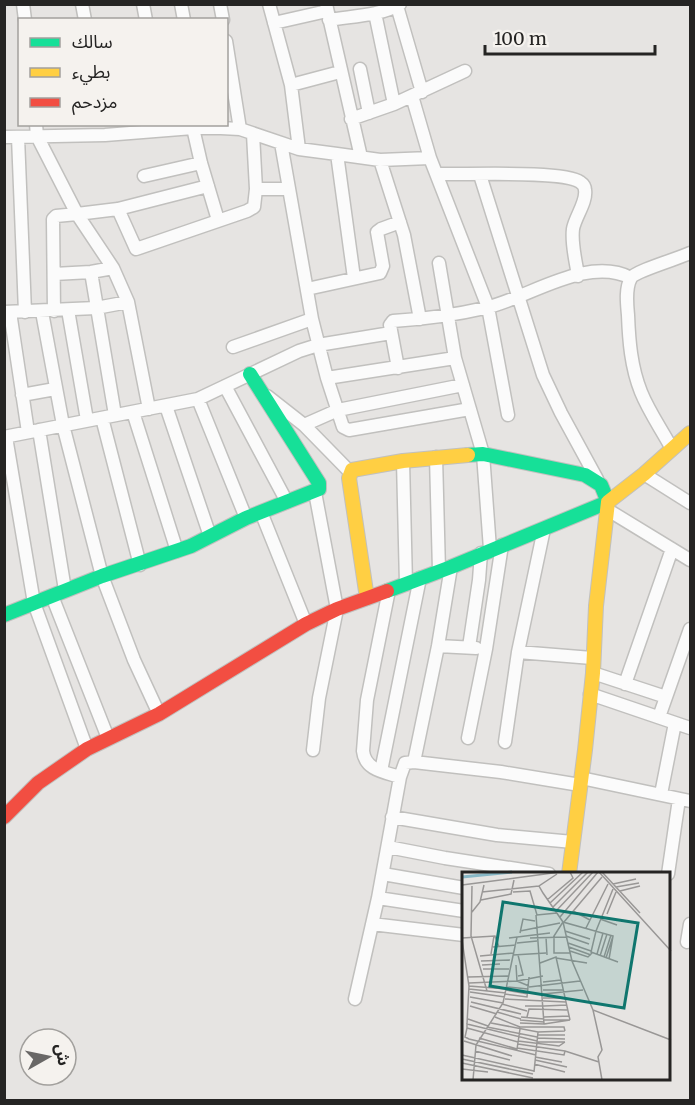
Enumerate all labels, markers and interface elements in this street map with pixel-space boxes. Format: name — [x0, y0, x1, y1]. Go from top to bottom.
legend — [18, 18, 228, 126]
scale bar — [485, 18, 654, 56]
text: 100 m — [494, 27, 547, 50]
text: سالك — [72, 30, 113, 53]
text: بطيء — [72, 60, 110, 85]
text: مزدحم — [72, 90, 117, 115]
inset map — [462, 872, 671, 1081]
north arrow — [18, 1027, 78, 1087]
text: ش — [51, 1042, 74, 1067]

